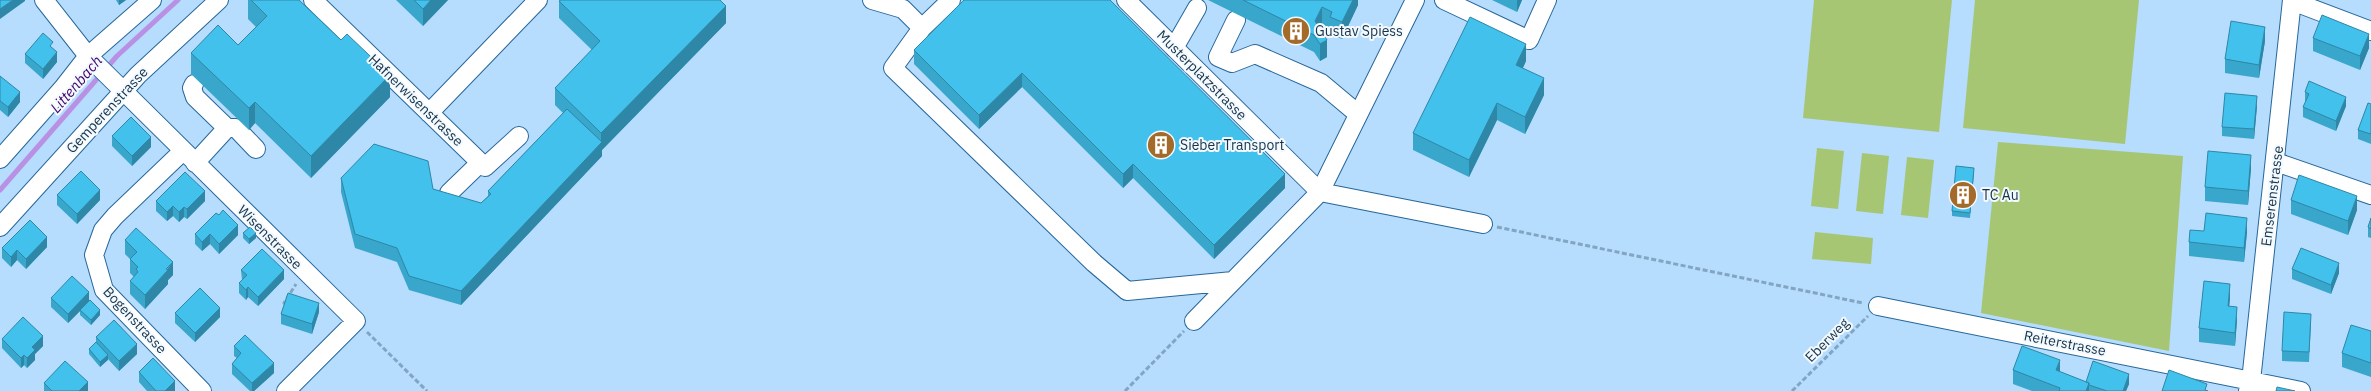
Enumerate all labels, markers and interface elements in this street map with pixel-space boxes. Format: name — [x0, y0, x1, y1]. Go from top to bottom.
building icon: Gustav Spiess — [1281, 16, 1311, 46]
place label: Gustav Spiess — [1315, 22, 1403, 40]
street label: Musterplatzstrasse — [1153, 26, 1251, 124]
street label: Hafnerwisenstrasse — [365, 50, 467, 150]
water label: Littenbach — [46, 51, 106, 117]
street label: Gemperenstrasse — [62, 63, 152, 157]
building icon: Sieber Transport — [1146, 130, 1176, 160]
place label: Sieber Transport — [1180, 136, 1284, 154]
street label: Emserenstrasse — [2257, 144, 2287, 247]
building icon: TC Au — [1948, 180, 1978, 210]
place label: TC Au — [1982, 186, 2019, 204]
street label: Wisenstrasse — [234, 201, 306, 273]
street label: Bogenstrasse — [99, 283, 171, 358]
street label: Eberweg — [1801, 314, 1853, 366]
street label: Reiterstrasse — [2023, 326, 2108, 360]

